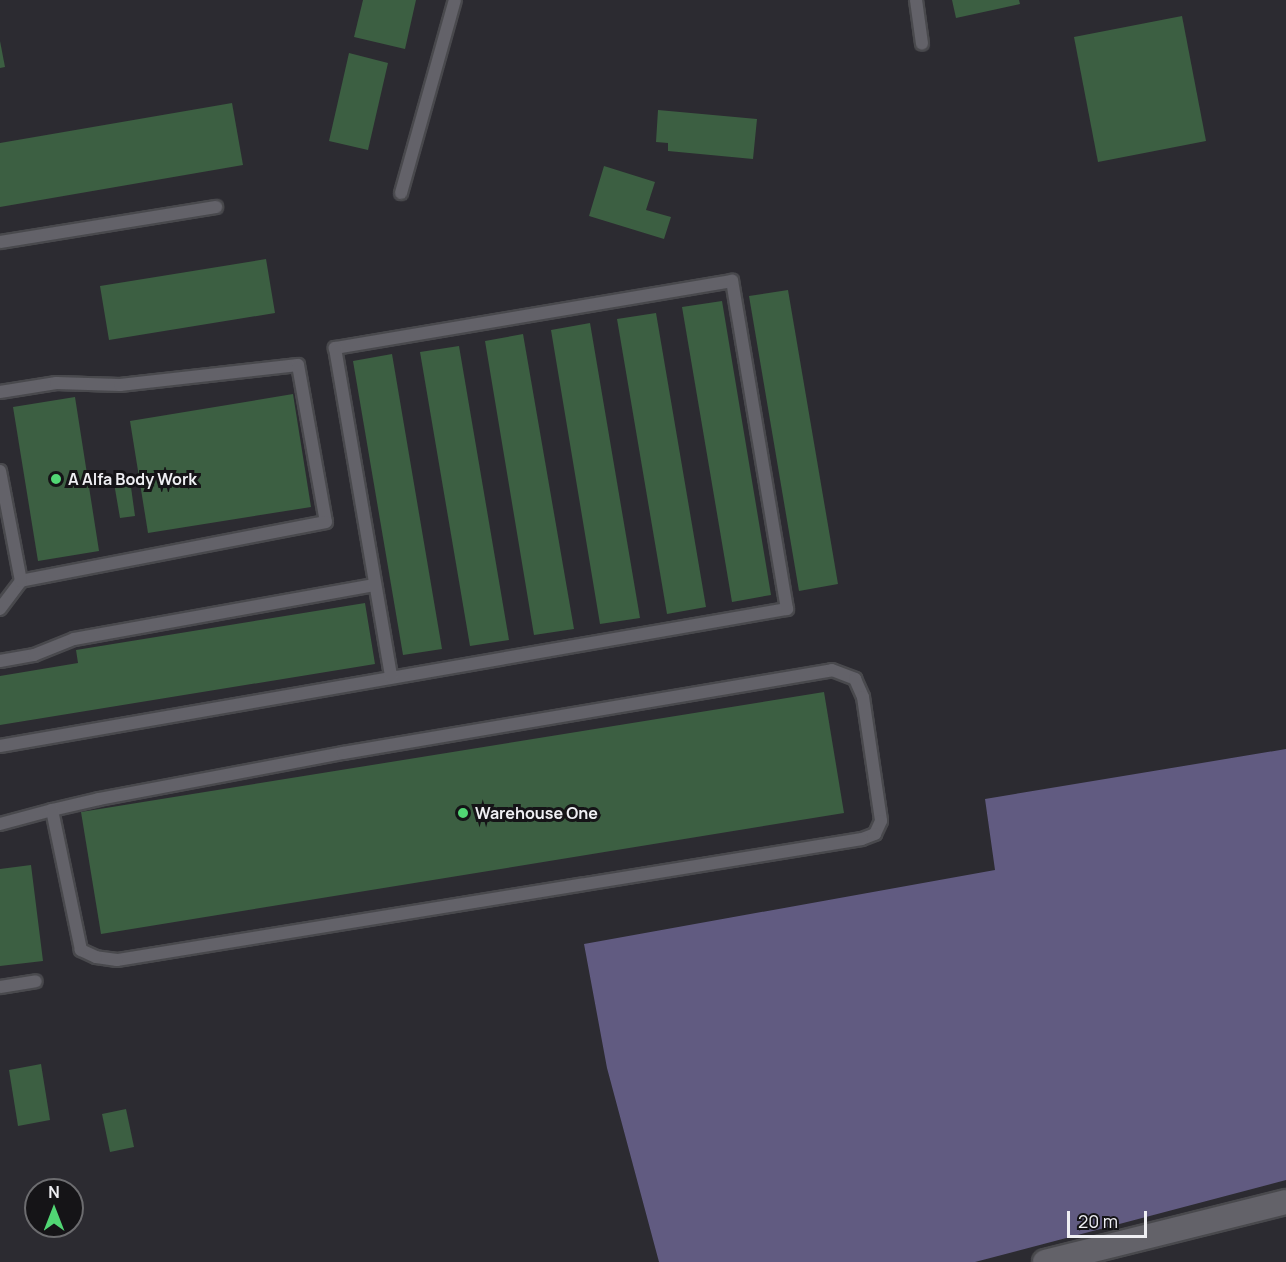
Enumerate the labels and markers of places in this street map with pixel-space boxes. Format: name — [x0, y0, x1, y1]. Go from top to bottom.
place label: A Alfa Body Work — [68, 469, 197, 489]
marker: A Alfa Body Work — [49, 472, 63, 486]
place label: Warehouse One — [475, 803, 598, 823]
marker: Warehouse One — [456, 806, 470, 820]

